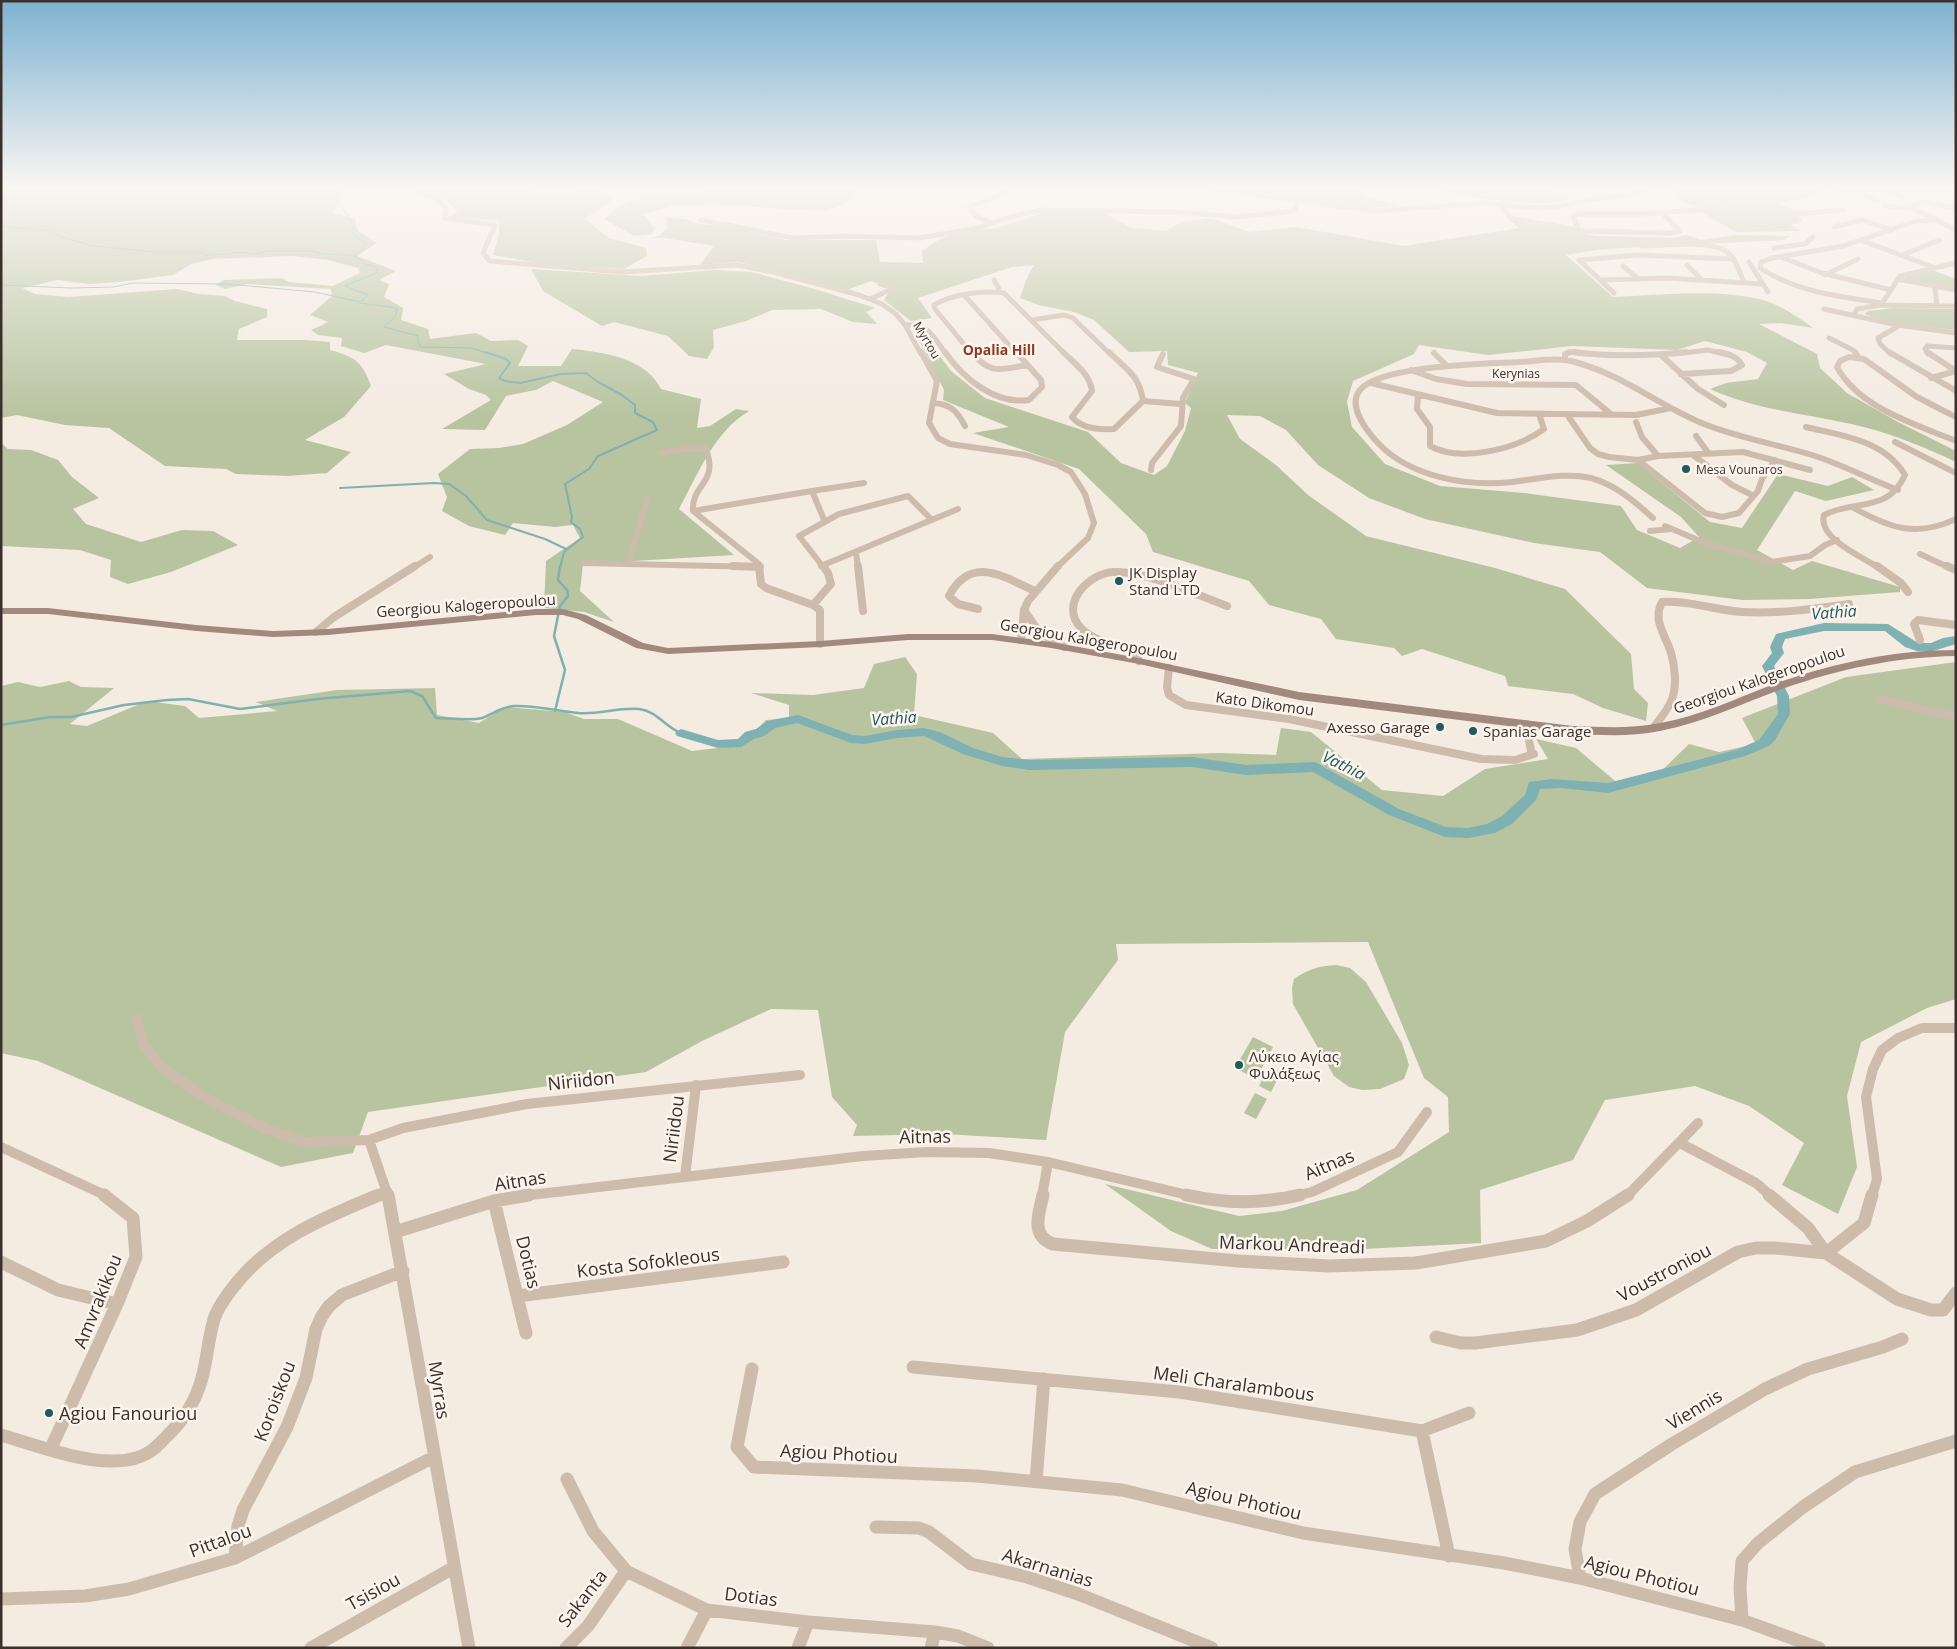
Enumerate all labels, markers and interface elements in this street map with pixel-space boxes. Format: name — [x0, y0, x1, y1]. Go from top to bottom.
street label: Myrtou — [909, 318, 945, 362]
district label: Opalia Hill — [963, 340, 1035, 359]
street label: Kerynias — [1492, 365, 1540, 382]
place label: Mesa Vounaros — [1696, 461, 1783, 478]
marker: Mesa Vounaros — [1680, 463, 1692, 475]
place label: JK Display Stand LTD — [1127, 562, 1200, 599]
marker: JK Display Stand LTD — [1113, 575, 1125, 587]
street label: Georgiou Kalogeropoulou — [376, 589, 556, 621]
water label: Vathia — [1811, 599, 1857, 625]
street label: Georgiou Kalogeropoulou — [999, 614, 1179, 664]
street label: Georgiou Kalogeropoulou — [1671, 640, 1847, 718]
street label: Kato Dikomou — [1214, 686, 1316, 720]
water label: Vathia — [871, 705, 917, 731]
place label: Axesso Garage — [1327, 717, 1430, 737]
marker: Axesso Garage — [1434, 721, 1446, 733]
place label: Spanias Garage — [1483, 721, 1591, 741]
marker: Spanias Garage — [1467, 725, 1479, 737]
water label: Vathia — [1319, 745, 1369, 785]
place label: Λύκειο Αγίας Φυλάξεως — [1249, 1046, 1339, 1083]
marker: Λύκειο Αγίας Φυλάξεως — [1233, 1059, 1245, 1071]
street label: Niriidon — [546, 1065, 616, 1095]
street label: Niriidou — [657, 1094, 689, 1164]
street label: Aitnas — [899, 1124, 951, 1148]
street label: Aitnas — [1300, 1143, 1358, 1185]
street label: Aitnas — [492, 1164, 548, 1196]
street label: Markou Andreadi — [1219, 1229, 1365, 1259]
street label: Dotias — [511, 1233, 547, 1291]
street label: Voustroniou — [1613, 1237, 1715, 1307]
street label: Kosta Sofokleous — [575, 1241, 721, 1283]
street label: Amvrakikou — [67, 1250, 127, 1352]
street label: Koroiskou — [248, 1357, 300, 1445]
street label: Myrras — [424, 1359, 456, 1421]
street label: Meli Charalambous — [1152, 1360, 1316, 1406]
street label: Viennis — [1662, 1383, 1726, 1435]
place label: Agiou Fanouriou — [59, 1401, 197, 1425]
marker: Agiou Fanouriou — [43, 1407, 55, 1419]
street label: Agiou Photiou — [780, 1438, 898, 1468]
street label: Agiou Photiou — [1184, 1475, 1304, 1525]
street label: Pittalou — [186, 1518, 254, 1562]
street label: Akarnanias — [1000, 1542, 1096, 1592]
street label: Agiou Photiou — [1582, 1549, 1702, 1601]
street label: Sakanta — [552, 1564, 612, 1632]
street label: Tsisiou — [342, 1566, 404, 1616]
street label: Dotias — [723, 1581, 779, 1611]

